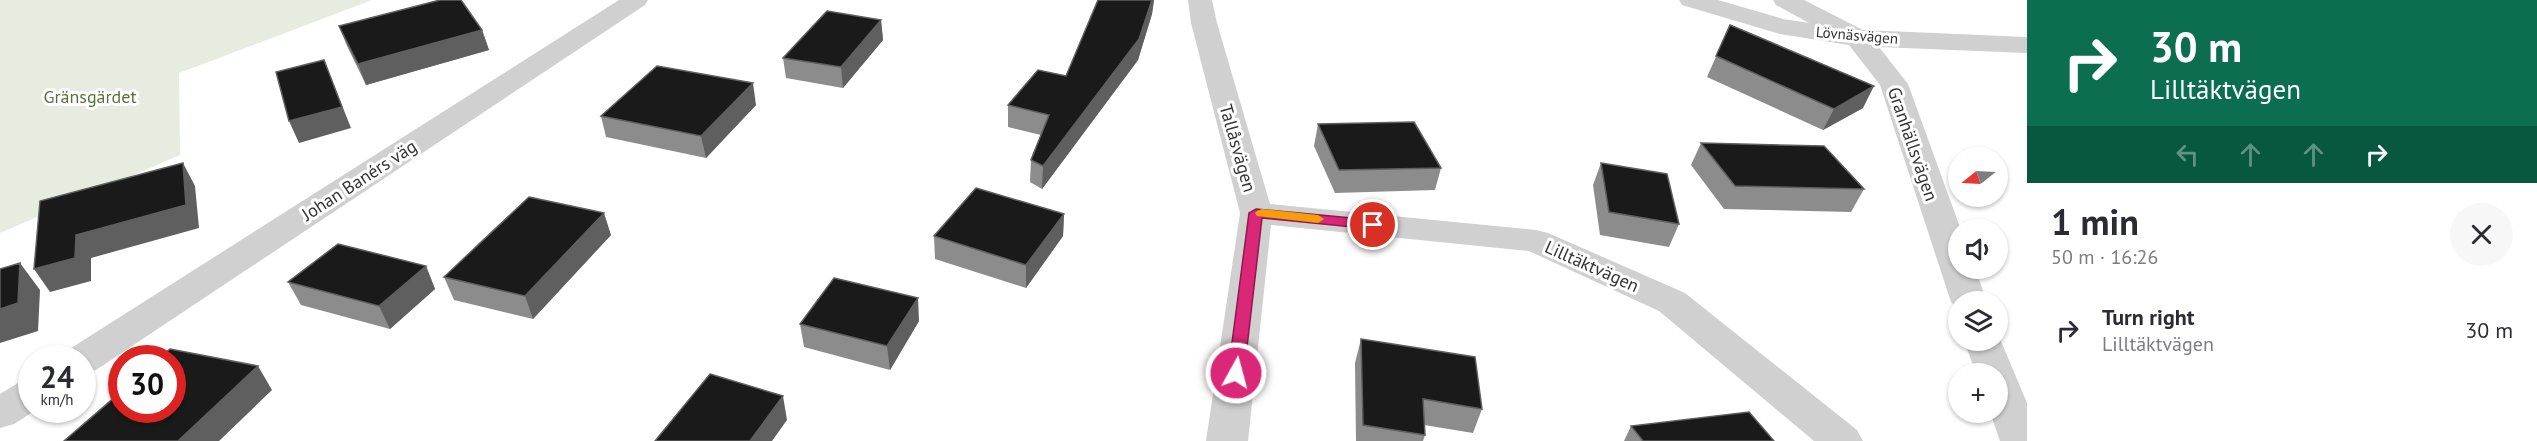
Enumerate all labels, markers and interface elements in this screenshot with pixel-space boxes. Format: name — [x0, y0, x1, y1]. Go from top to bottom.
text: 30 m — [2150, 19, 2242, 74]
street label: Lövnäsvägen — [1815, 22, 1899, 48]
icon: right — [2051, 24, 2129, 102]
text: Lilltäktvägen — [2150, 72, 2301, 106]
street label: Granhällsvägen — [1883, 84, 1943, 204]
park label: Gränsgärdet — [43, 85, 137, 108]
street label: Tallåsvägen — [1214, 101, 1262, 195]
street label: Johan Banérs väg — [296, 134, 421, 226]
icon: left — [2171, 138, 2204, 171]
icon: ahead — [2234, 138, 2267, 171]
icon: ahead — [2297, 138, 2330, 171]
icon: right — [2360, 138, 2393, 171]
north arrow — [1948, 147, 2008, 207]
map controls — [1948, 147, 2008, 423]
text: 1 min — [2051, 198, 2139, 245]
pin — [1347, 199, 1398, 250]
button: close — [2450, 203, 2513, 266]
icon: arrive — [1356, 208, 1389, 241]
button: sound — [1948, 219, 2008, 279]
street label: Lilltäktvägen — [1541, 235, 1643, 297]
text: 50 m · 16:26 — [2051, 244, 2158, 270]
button: layers — [1948, 291, 2008, 351]
text: Turn right — [2102, 303, 2194, 331]
icon: right — [2051, 314, 2084, 347]
text: 30 m — [2465, 316, 2513, 344]
text: Lilltäktvägen — [2102, 331, 2214, 357]
position arrow — [1204, 341, 1268, 405]
speed limit sign: 30 — [108, 345, 186, 423]
text: 24 — [40, 357, 74, 396]
button: + — [1948, 363, 2008, 423]
text: km/h — [41, 390, 73, 409]

